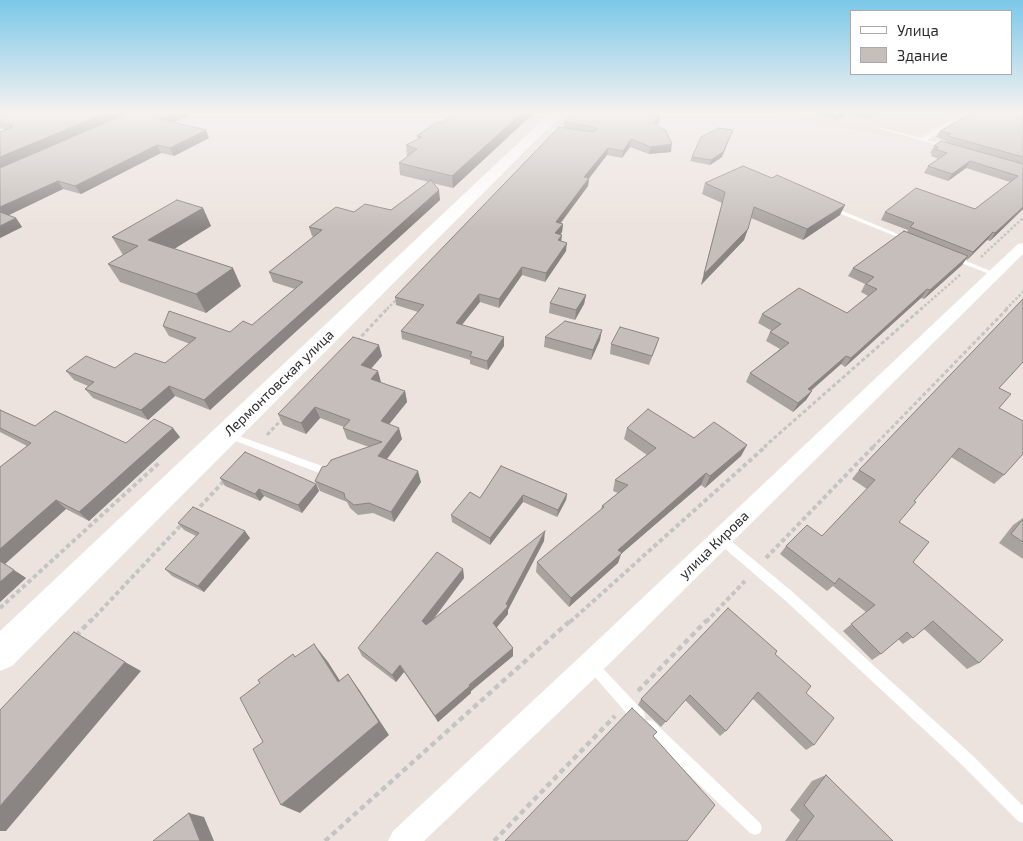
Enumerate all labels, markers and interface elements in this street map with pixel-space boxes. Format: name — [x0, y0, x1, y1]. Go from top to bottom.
legend — [850, 10, 1013, 75]
text: Улица — [897, 21, 939, 39]
text: Здание — [897, 46, 948, 64]
street label: Лермонтовская улица — [221, 326, 337, 440]
street label: улица Кирова — [676, 508, 752, 582]

